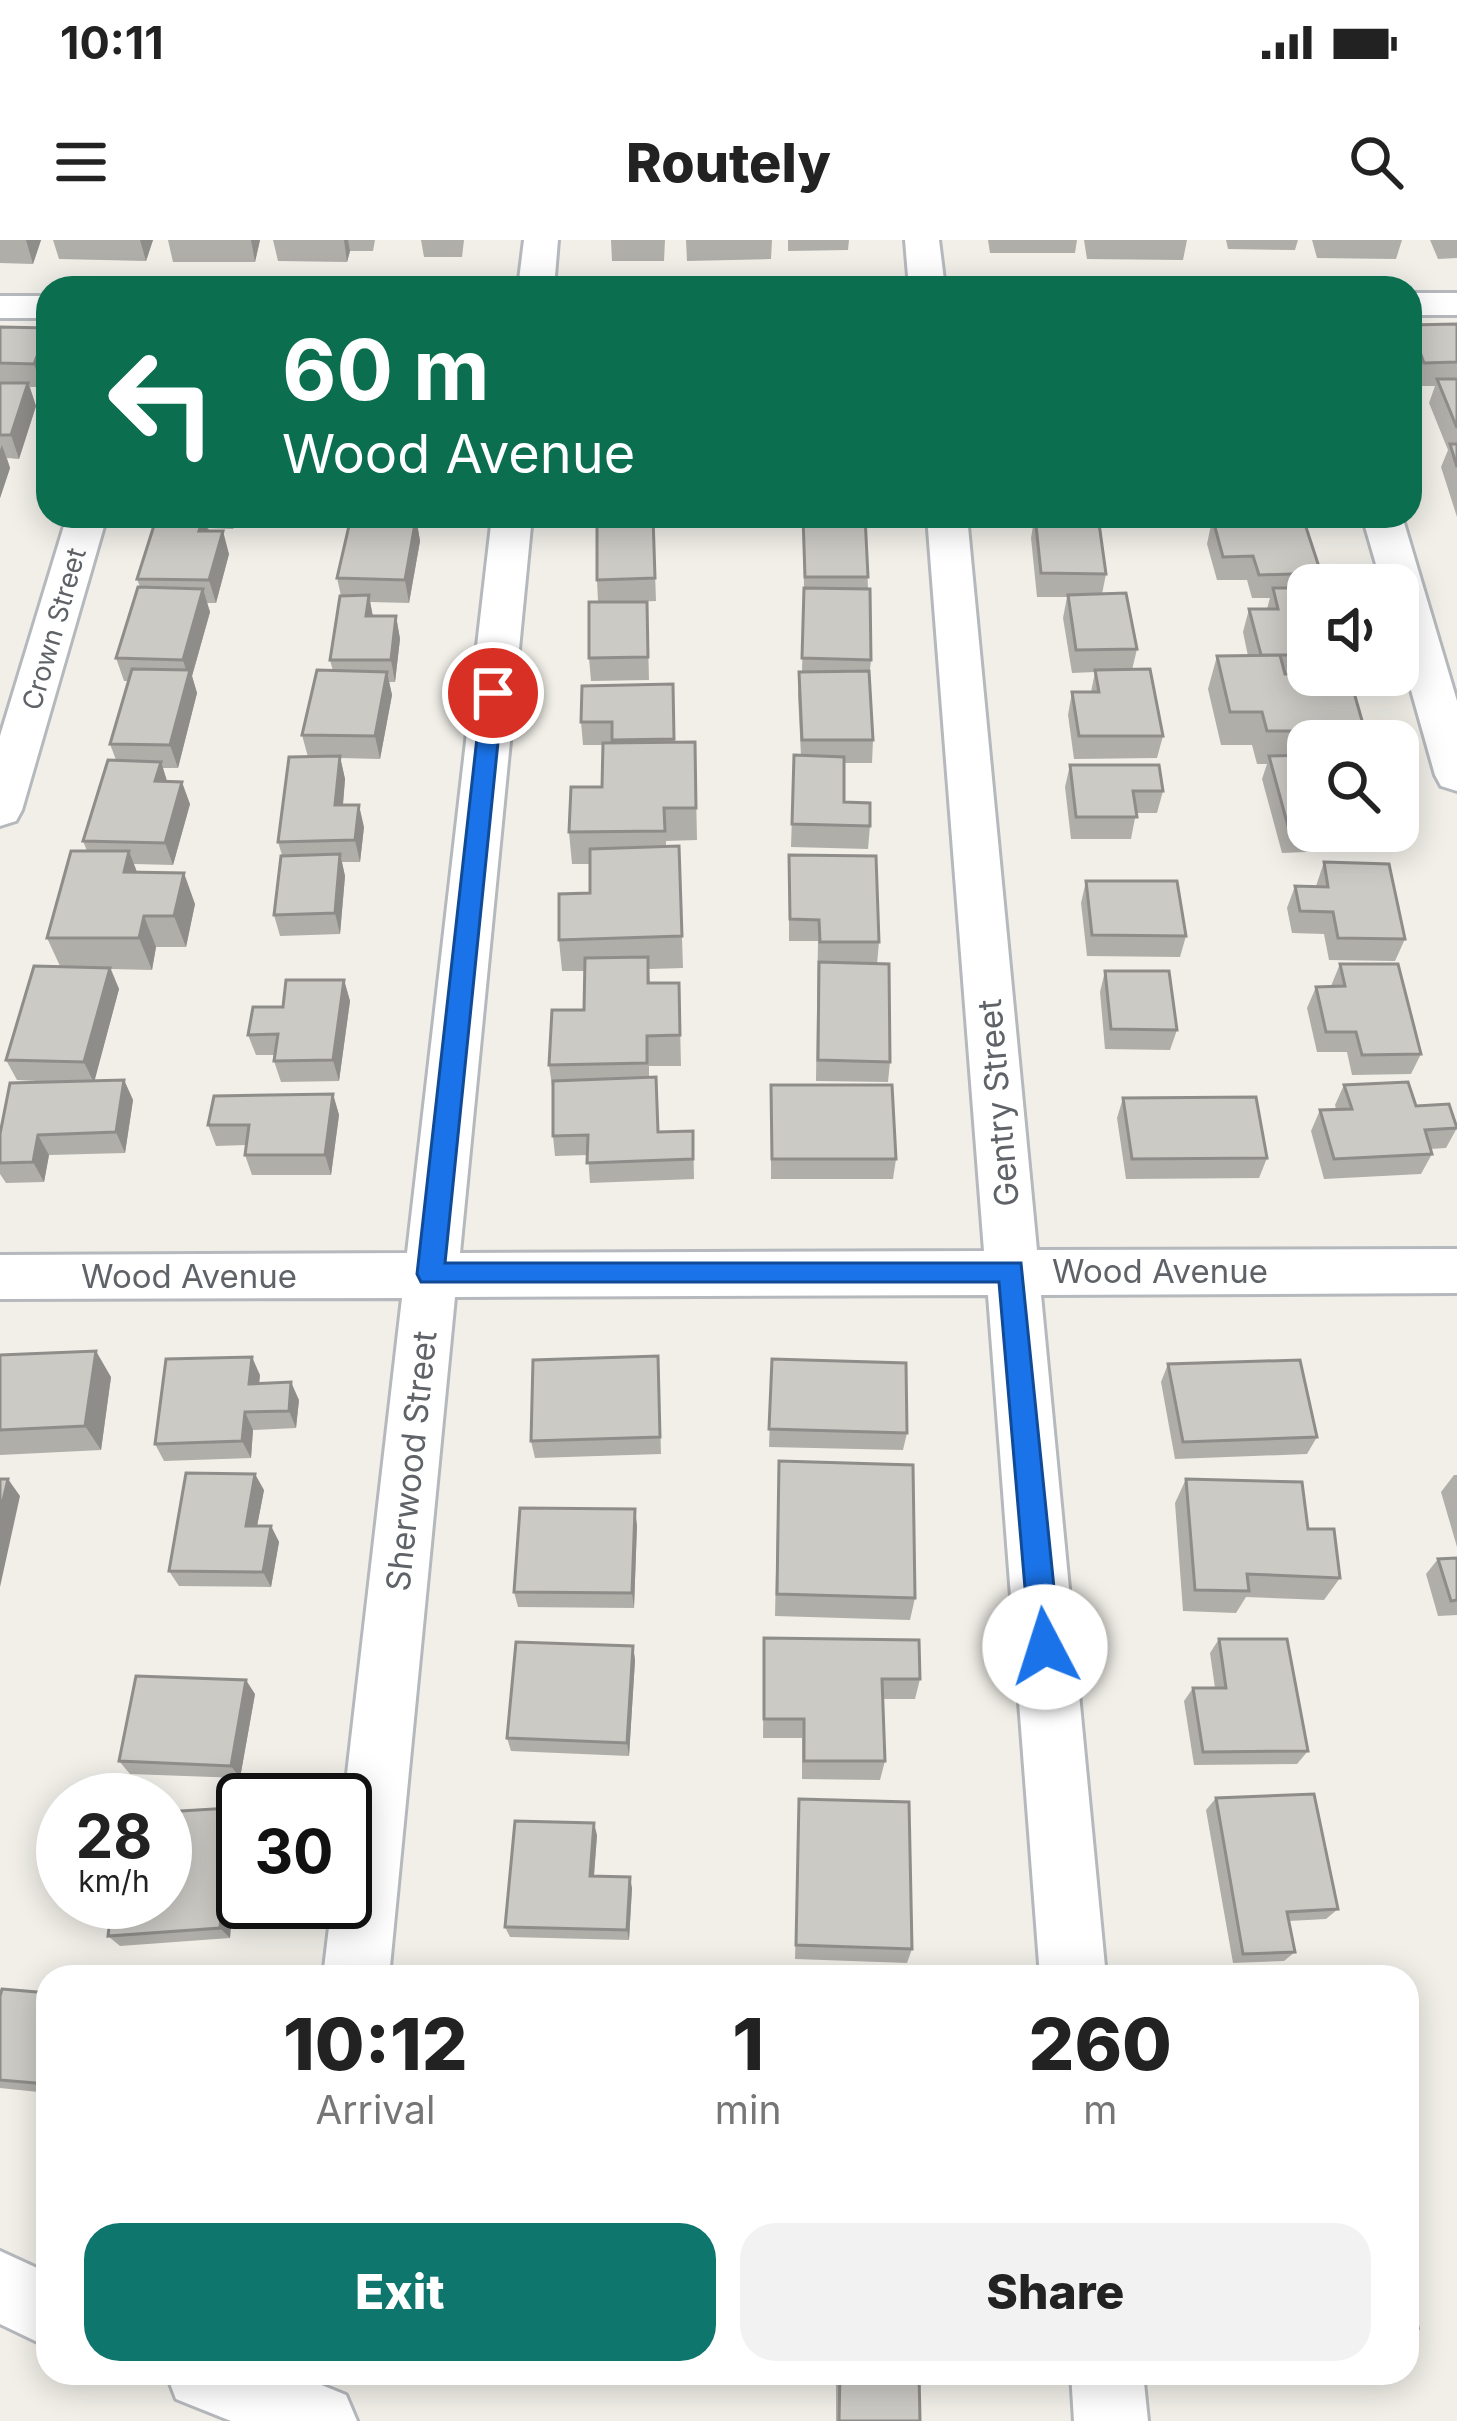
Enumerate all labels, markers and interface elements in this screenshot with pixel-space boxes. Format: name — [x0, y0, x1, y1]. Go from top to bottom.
text: 10:11 — [60, 15, 164, 70]
icon: menu — [48, 129, 114, 195]
icon: search — [1343, 129, 1409, 195]
text: Routely — [626, 130, 831, 195]
text: 60 m — [282, 319, 490, 420]
icon: left — [84, 324, 240, 480]
text: Wood Avenue — [282, 421, 635, 486]
street label: Crown Street — [15, 544, 93, 714]
map controls — [1287, 564, 1419, 852]
button: sound — [1287, 564, 1419, 696]
pin — [442, 642, 544, 744]
icon: arrive — [460, 660, 526, 726]
button: search — [1287, 720, 1419, 852]
street label: Gentry Street — [969, 997, 1027, 1208]
street label: Wood Avenue — [1052, 1251, 1268, 1291]
street label: Wood Avenue — [81, 1256, 297, 1296]
street label: Sherwood Street — [377, 1329, 445, 1593]
position arrow — [982, 1584, 1108, 1710]
speed limit sign: 30 — [216, 1773, 372, 1929]
text: 28 — [76, 1800, 152, 1872]
text: km/h — [78, 1863, 150, 1899]
text: 10:12 — [283, 2000, 468, 2087]
text: 1 — [732, 2000, 764, 2087]
text: 260 — [1029, 2000, 1172, 2087]
text: Arrival — [315, 2086, 435, 2133]
text: min — [715, 2086, 781, 2133]
text: m — [1083, 2086, 1117, 2133]
button: Exit — [84, 2223, 716, 2361]
button: Share — [740, 2223, 1371, 2361]

